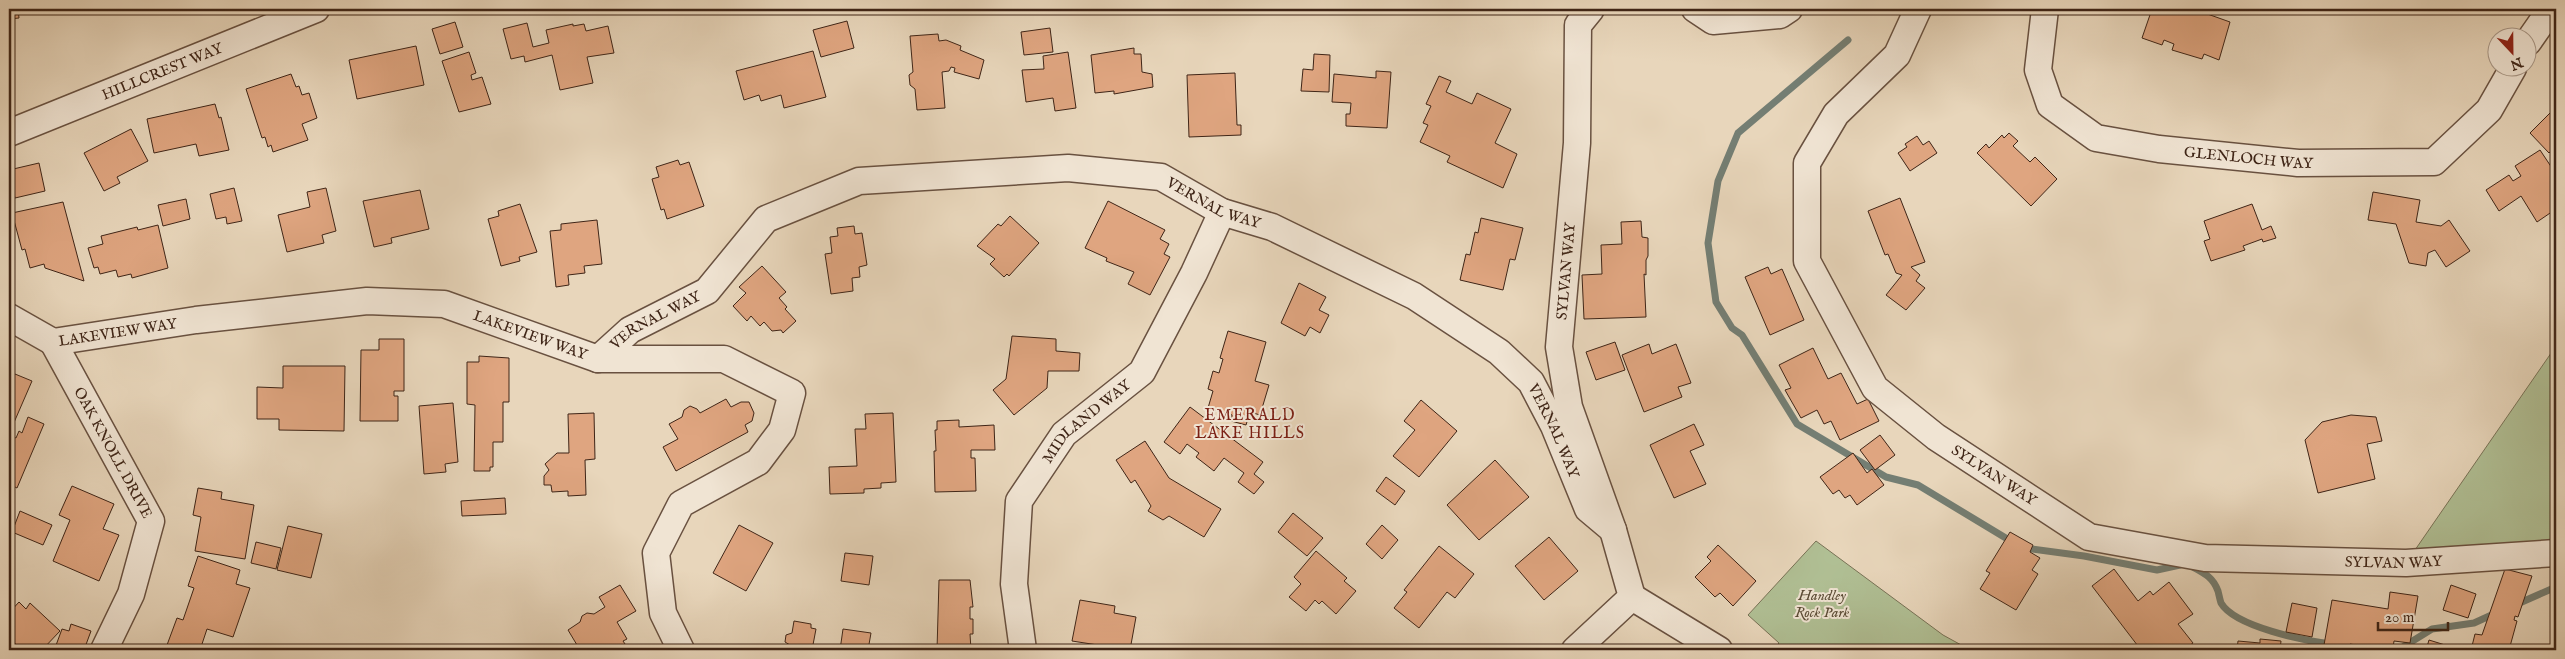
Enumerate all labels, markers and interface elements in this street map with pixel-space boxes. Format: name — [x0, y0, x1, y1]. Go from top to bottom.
north arrow — [2488, 28, 2538, 78]
street label: HILLCREST WAY — [99, 38, 226, 104]
text: N — [2508, 52, 2526, 74]
street label: GLENLOCH WAY — [2183, 142, 2314, 173]
street label: VERNAL WAY — [1162, 172, 1264, 233]
street label: SYLVAN WAY — [1552, 221, 1580, 321]
street label: VERNAL WAY — [605, 286, 704, 354]
street label: LAKEVIEW WAY — [471, 306, 591, 364]
street label: LAKEVIEW WAY — [57, 313, 179, 351]
street label: MIDLAND WAY — [1038, 375, 1135, 467]
street label: VERNAL WAY — [1524, 379, 1584, 482]
street label: OAK KNOLL DRIVE — [70, 384, 157, 521]
district label: EMERALD LAKE HILLS — [1195, 406, 1305, 444]
street label: SYLVAN WAY — [1948, 440, 2041, 510]
street label: SYLVAN WAY — [2345, 551, 2444, 573]
park label: Handley Rock Park — [1795, 586, 1849, 622]
scale bar — [2378, 599, 2448, 631]
text: 20 m — [2385, 608, 2415, 627]

